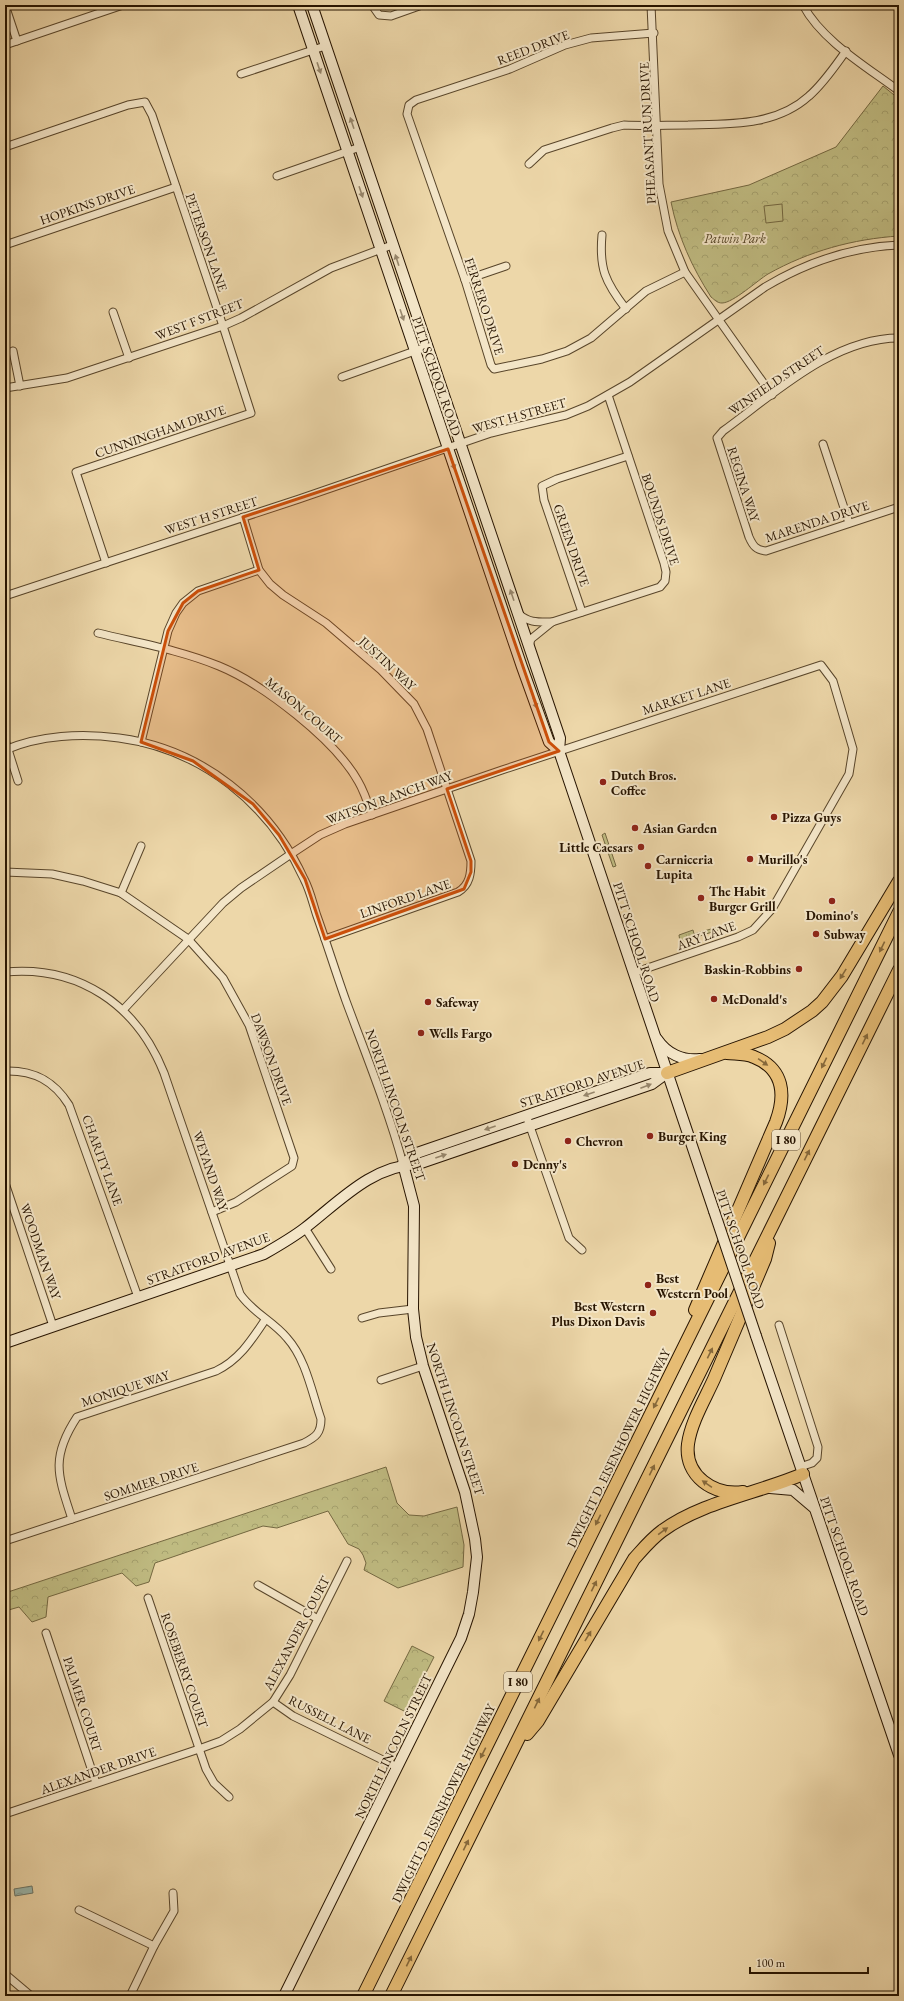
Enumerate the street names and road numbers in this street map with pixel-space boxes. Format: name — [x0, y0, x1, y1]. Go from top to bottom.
street label: REED DRIVE — [495, 26, 572, 69]
street label: PHEASANT RUN DRIVE — [635, 62, 660, 204]
street label: HOPKINS DRIVE — [37, 180, 137, 229]
street label: PETERSON LANE — [182, 191, 231, 294]
street label: FERRERO DRIVE — [461, 255, 508, 357]
street label: WEST F STREET — [153, 295, 246, 344]
street label: PITT SCHOOL ROAD — [408, 314, 465, 438]
street label: WINFIELD STREET — [725, 342, 828, 419]
street label: WEST H STREET — [470, 394, 568, 437]
street label: CUNNINGHAM DRIVE — [93, 401, 228, 462]
street label: REGINA WAY — [723, 444, 764, 525]
street label: BOUNDS DRIVE — [638, 471, 683, 567]
street label: WEST H STREET — [162, 492, 260, 539]
street label: MARENDA DRIVE — [763, 497, 871, 546]
street label: GREEN DRIVE — [550, 502, 594, 589]
street label: JUSTIN WAY — [355, 632, 421, 695]
street label: MASON COURT — [262, 673, 346, 748]
street label: MARKET LANE — [640, 674, 732, 719]
street label: WATSON RANCH WAY — [324, 766, 456, 828]
street label: LINFORD LANE — [358, 875, 453, 922]
street label: PITT SCHOOL ROAD — [609, 880, 664, 1004]
street label: ARY LANE — [673, 917, 738, 954]
street label: DAWSON DRIVE — [247, 1011, 296, 1107]
street label: NORTH LINCOLN STREET — [362, 1027, 430, 1184]
street label: STRATFORD AVENUE — [518, 1055, 646, 1112]
street label: CHARITY LANE — [78, 1112, 127, 1208]
street label: WEYAND WAY — [189, 1129, 233, 1215]
road number: I 80 — [772, 1130, 800, 1150]
street label: PITT SCHOOL ROAD — [712, 1187, 769, 1311]
street label: WOODMAN WAY — [16, 1201, 65, 1303]
street label: STRATFORD AVENUE — [144, 1228, 272, 1289]
street label: NORTH LINCOLN STREET — [423, 1341, 488, 1498]
street label: DWIGHT D. EISENHOWER HIGHWAY — [563, 1345, 675, 1550]
street label: MONIQUE WAY — [79, 1366, 173, 1411]
street label: SOMMER DRIVE — [102, 1458, 200, 1505]
street label: PITT SCHOOL ROAD — [816, 1494, 873, 1618]
street label: ALEXANDER COURT — [259, 1573, 334, 1694]
street label: ROSEBERRY COURT — [157, 1610, 212, 1730]
street label: PALMER COURT — [59, 1654, 106, 1754]
street label: NORTH LINCOLN STREET — [351, 1671, 436, 1822]
road number: I 80 — [504, 1672, 532, 1692]
street label: RUSSELL LANE — [286, 1691, 374, 1748]
street label: DWIGHT D. EISENHOWER HIGHWAY — [388, 1700, 500, 1905]
street label: ALEXANDER DRIVE — [37, 1743, 158, 1799]

